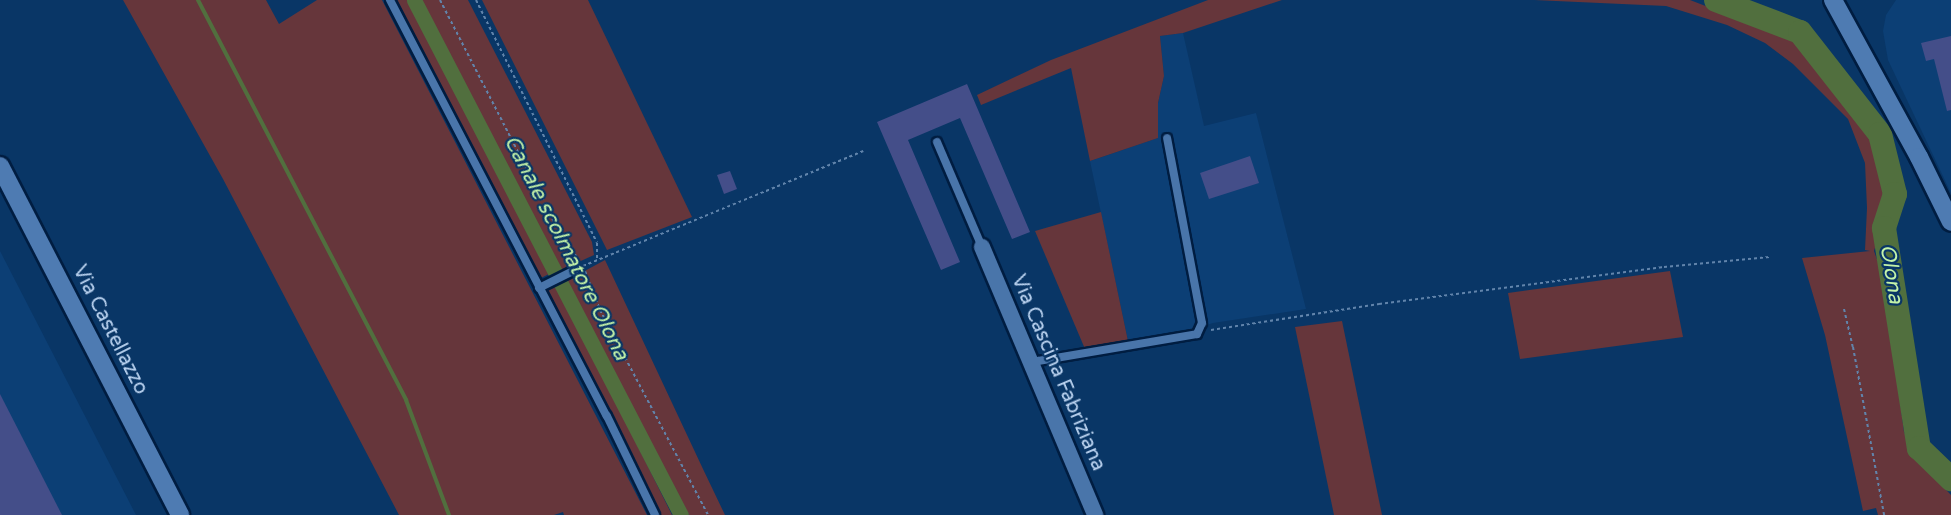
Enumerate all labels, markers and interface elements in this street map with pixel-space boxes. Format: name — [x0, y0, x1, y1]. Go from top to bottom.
water label: Canale scolmatore Olona — [498, 131, 634, 365]
water label: Olona — [1874, 243, 1908, 305]
street label: Via Castellazzo — [67, 261, 153, 399]
street label: Via Cascina Fabriziana — [1006, 271, 1110, 475]

